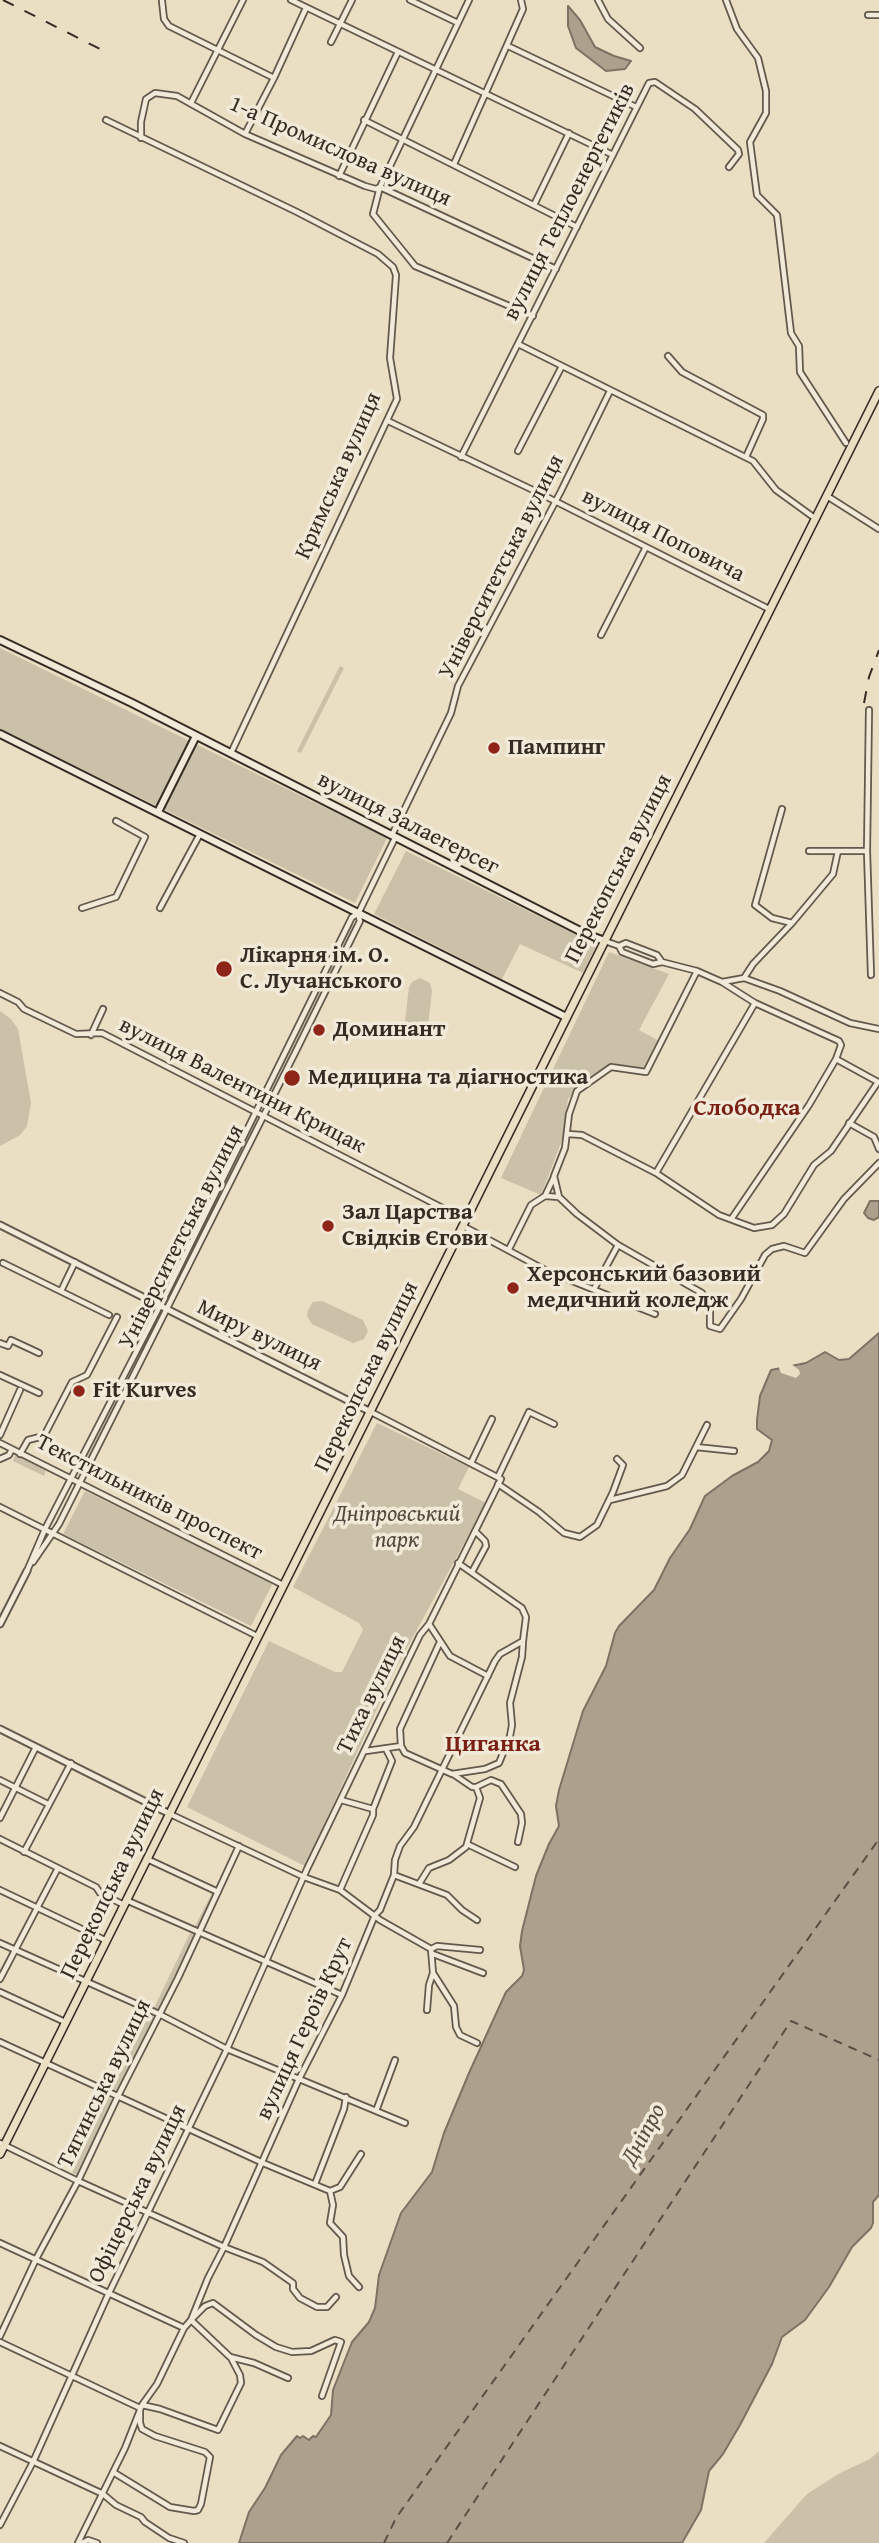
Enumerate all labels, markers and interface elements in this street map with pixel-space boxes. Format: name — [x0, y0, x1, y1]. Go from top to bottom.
street label: вулиця Теплоенергетиків — [498, 79, 642, 325]
street label: 1-а Промислова вулиця — [225, 91, 455, 213]
street label: Кримська вулиця — [290, 388, 388, 564]
street label: Університетська вулиця — [433, 450, 571, 684]
street label: вулиця Поповича — [577, 483, 749, 589]
place label: Пампинг — [508, 734, 605, 762]
marker: Пампинг — [486, 740, 502, 756]
street label: вулиця Залаегерсег — [313, 766, 503, 882]
street label: Перекопська вулиця — [559, 770, 679, 968]
place label: Лікарня ім. О. С. Лучанського — [240, 942, 402, 996]
marker: Лікарня ім. О. С. Лучанського — [214, 959, 234, 979]
street label: вулиця Валентини Крицак — [114, 1012, 370, 1160]
place label: Доминант — [333, 1016, 445, 1044]
marker: Доминант — [311, 1022, 327, 1038]
place label: Медицина та діагностика — [308, 1064, 588, 1092]
marker: Медицина та діагностика — [282, 1068, 302, 1088]
district label: Слободка — [693, 1095, 801, 1123]
street label: Університетська вулиця — [113, 1120, 251, 1354]
place label: Зал Царства Свідків Єгови — [342, 1199, 488, 1253]
marker: Зал Царства Свідків Єгови — [320, 1218, 336, 1234]
place label: Херсонський базовий медичний коледж — [527, 1261, 761, 1315]
street label: Перекопська вулиця — [309, 1277, 425, 1477]
marker: Херсонський базовий медичний коледж — [505, 1280, 521, 1296]
street label: Миру вулиця — [192, 1294, 326, 1378]
place label: Fit Kurves — [93, 1377, 197, 1405]
marker: Fit Kurves — [71, 1383, 87, 1399]
street label: Текстильників проспект — [31, 1429, 267, 1567]
park label: Дніпровський парк — [334, 1501, 460, 1555]
street label: Тиха вулиця — [331, 1631, 413, 1759]
district label: Циганка — [445, 1731, 541, 1759]
street label: Перекопська вулиця — [55, 1784, 171, 1984]
street label: вулиця Героїв Крут — [251, 1934, 359, 2124]
street label: Тягинська вулиця — [52, 1995, 158, 2173]
water label: Дніпро — [615, 2099, 673, 2171]
street label: Офіцерська вулиця — [83, 2100, 193, 2288]

